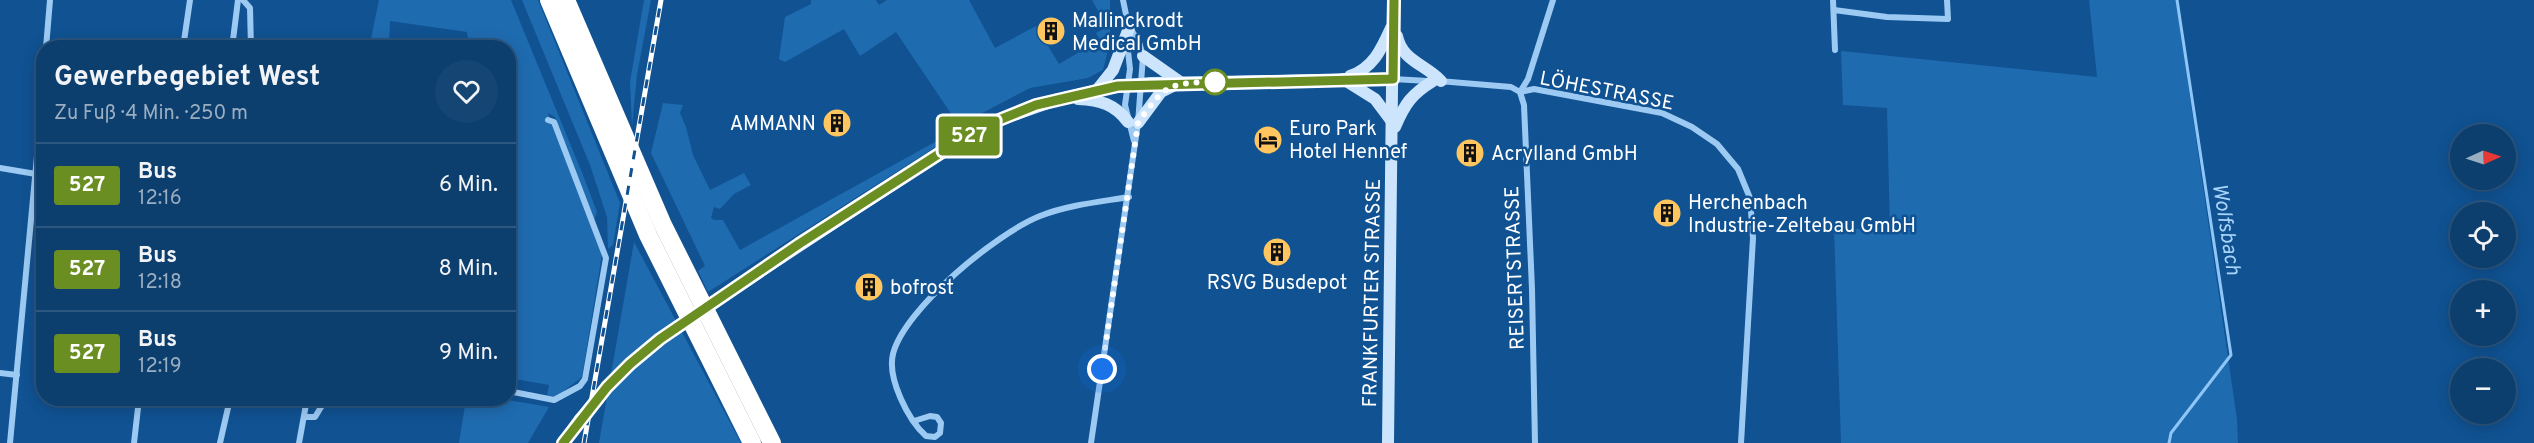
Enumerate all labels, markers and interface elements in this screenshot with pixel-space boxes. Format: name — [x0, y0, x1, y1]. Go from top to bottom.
place label: Mallinckrodt Medical GmbH — [1072, 9, 1202, 58]
building icon: Mallinckrodt Medical GmbH — [1035, 15, 1067, 47]
text: Gewerbegebiet West — [54, 60, 320, 96]
button: heart — [435, 60, 498, 123]
street label: LÖHESTRASSE — [1537, 65, 1676, 118]
unlabelled marker — [1202, 69, 1228, 95]
text: Zu Fuß · 4 Min. · 250 m — [54, 101, 248, 127]
building icon: AMMANN — [821, 107, 853, 139]
place label: AMMANN — [730, 112, 816, 138]
line badge: 527 — [934, 116, 1004, 156]
place label: Euro Park Hotel Hennef — [1289, 117, 1407, 166]
text: 527 — [951, 123, 987, 150]
hotel icon: Euro Park Hotel Hennef — [1252, 124, 1284, 156]
north arrow — [2450, 124, 2516, 190]
map controls — [2450, 124, 2516, 424]
building icon: Acrylland GmbH — [1454, 137, 1486, 169]
place label: Acrylland GmbH — [1491, 142, 1638, 168]
text: Bus — [138, 159, 177, 186]
text: 527 — [69, 172, 105, 199]
text: 6 Min. — [439, 172, 498, 199]
street label: FRANKFURTER STRASSE — [1358, 178, 1388, 408]
water label: Wolfsbach — [2205, 181, 2246, 278]
street label: REISERTSTRASSE — [1500, 185, 1532, 350]
text: 12:16 — [138, 186, 182, 212]
place label: Herchenbach Industrie-Zeltebau GmbH — [1688, 191, 1916, 240]
building icon: Herchenbach Industrie-Zeltebau GmbH — [1651, 197, 1683, 229]
button: locate — [2450, 202, 2516, 268]
building icon: RSVG Busdepot — [1261, 236, 1293, 268]
text: Bus — [138, 243, 177, 270]
text: 527 — [69, 256, 105, 283]
text: 8 Min. — [439, 256, 498, 283]
text: 12:18 — [138, 270, 182, 296]
building icon: bofrost — [853, 271, 885, 303]
place label: RSVG Busdepot — [1207, 271, 1347, 297]
place label: bofrost — [890, 276, 954, 302]
button: + — [2450, 280, 2516, 346]
text: Bus — [138, 327, 177, 354]
text: 527 — [69, 340, 105, 367]
text: 9 Min. — [439, 340, 498, 367]
text: 12:19 — [138, 354, 182, 380]
your location — [1087, 354, 1117, 384]
button: − — [2450, 358, 2516, 424]

